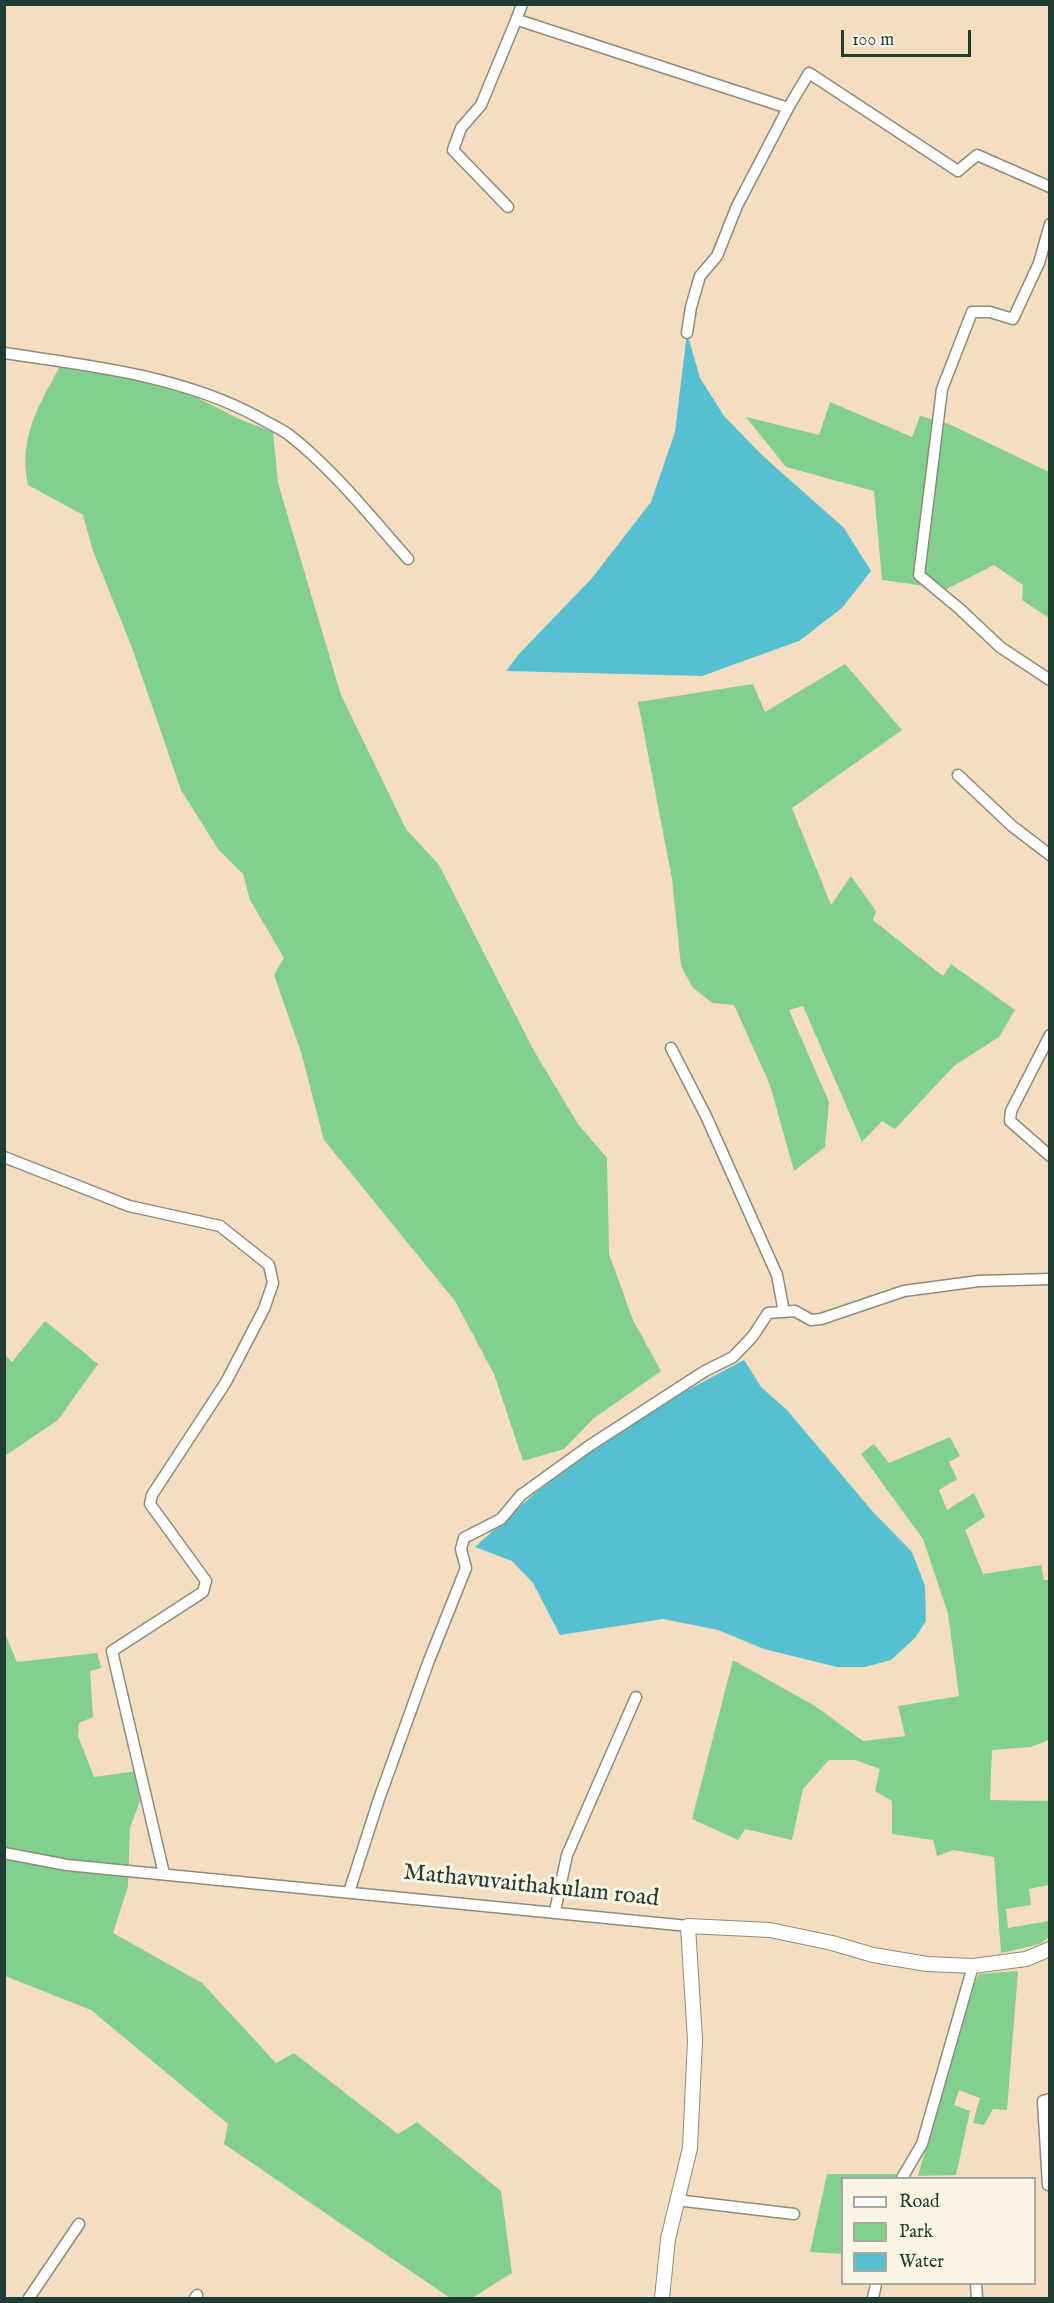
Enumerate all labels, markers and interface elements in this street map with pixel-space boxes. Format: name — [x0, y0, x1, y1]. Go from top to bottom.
scale bar — [844, 18, 974, 56]
text: 100 m — [852, 29, 894, 52]
street label: Mathavuvaithakulam road — [402, 1859, 660, 1915]
legend — [841, 2177, 1036, 2285]
text: Road — [899, 2191, 940, 2214]
text: Park — [899, 2221, 933, 2244]
text: Water — [899, 2251, 944, 2274]

